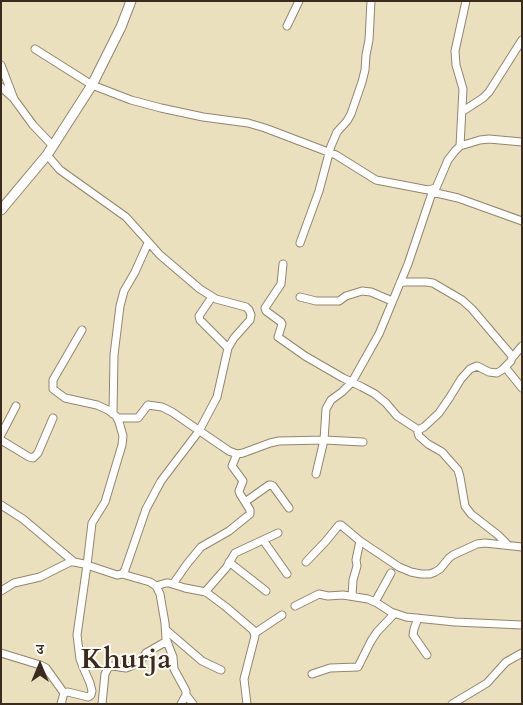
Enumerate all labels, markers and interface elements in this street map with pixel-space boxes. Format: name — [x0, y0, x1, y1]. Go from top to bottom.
north arrow — [15, 640, 65, 690]
text: उ — [36, 640, 44, 659]
district label: Khurja — [81, 645, 171, 679]

